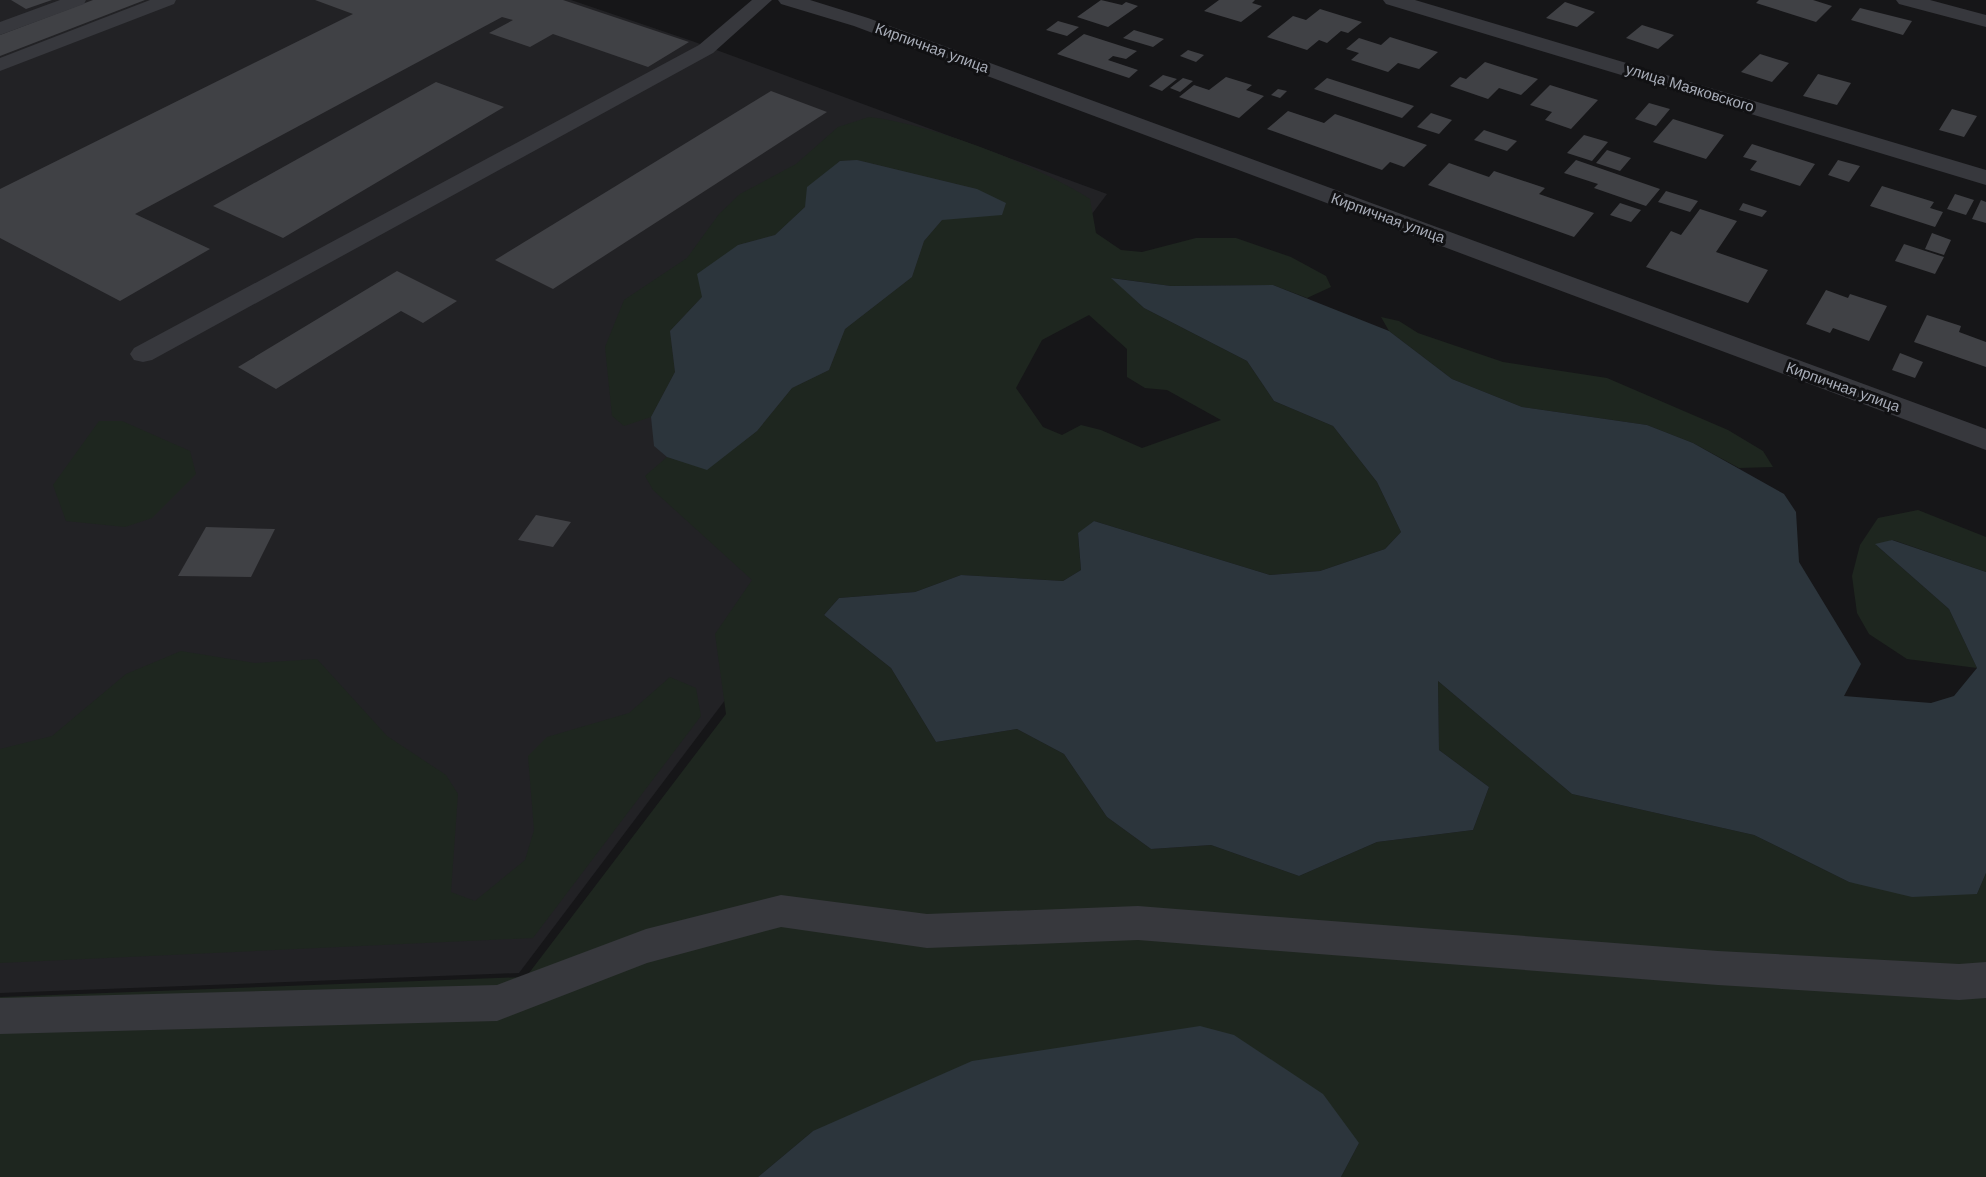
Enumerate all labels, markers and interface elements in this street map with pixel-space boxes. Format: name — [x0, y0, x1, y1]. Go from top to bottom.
street label: Кирпичная улица — [873, 19, 992, 76]
street label: улица Маяковского — [1624, 60, 1756, 115]
street label: Кирпичная улица — [1329, 189, 1448, 246]
street label: Кирпичная улица — [1784, 358, 1903, 415]

